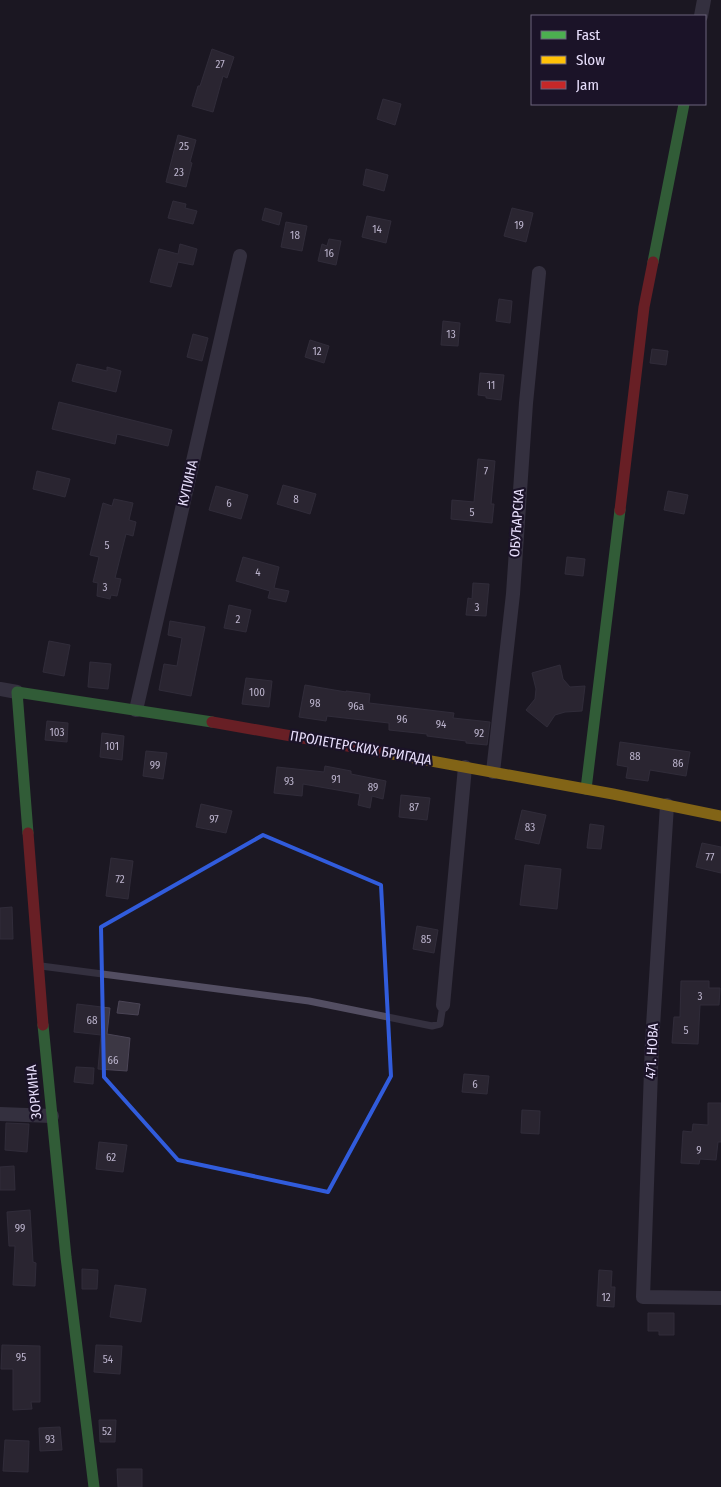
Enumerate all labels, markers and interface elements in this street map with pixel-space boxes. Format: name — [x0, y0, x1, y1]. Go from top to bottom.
legend — [531, 15, 706, 105]
text: Fast — [576, 26, 600, 44]
text: Slow — [576, 51, 605, 69]
house number: 27 — [215, 58, 225, 71]
text: Jam — [576, 76, 599, 94]
house number: 25 — [179, 140, 189, 153]
house number: 23 — [174, 166, 184, 179]
house number: 19 — [514, 219, 524, 232]
house number: 14 — [372, 223, 382, 236]
house number: 18 — [290, 229, 300, 242]
house number: 16 — [324, 247, 334, 260]
house number: 13 — [446, 328, 456, 341]
house number: 12 — [312, 345, 322, 358]
house number: 11 — [487, 379, 495, 392]
street label: КУПИНА — [174, 458, 202, 508]
house number: 7 — [484, 465, 489, 478]
street label: ОБУЋАРСКА — [506, 488, 528, 558]
house number: 8 — [293, 493, 299, 506]
house number: 6 — [226, 497, 232, 510]
house number: 5 — [469, 506, 475, 519]
house number: 5 — [104, 539, 110, 552]
house number: 4 — [255, 566, 261, 579]
house number: 3 — [103, 581, 108, 594]
house number: 3 — [475, 601, 480, 614]
house number: 2 — [236, 613, 241, 626]
house number: 100 — [249, 686, 265, 699]
house number: 98 — [310, 697, 321, 710]
house number: 96a — [348, 700, 364, 713]
house number: 96 — [397, 713, 408, 726]
house number: 94 — [436, 718, 447, 731]
house number: 103 — [50, 726, 64, 739]
street label: ПРОЛЕТЕРСКИХ БРИГАДА — [289, 727, 434, 769]
house number: 92 — [474, 727, 484, 740]
house number: 101 — [105, 740, 119, 753]
house number: 88 — [630, 750, 641, 763]
house number: 86 — [673, 757, 684, 770]
house number: 99 — [150, 759, 160, 772]
house number: 91 — [331, 773, 341, 786]
house number: 93 — [284, 775, 294, 788]
house number: 89 — [368, 781, 378, 794]
house number: 87 — [409, 801, 419, 814]
house number: 97 — [209, 813, 219, 826]
house number: 83 — [525, 821, 535, 834]
house number: 77 — [706, 851, 715, 864]
house number: 72 — [115, 873, 125, 886]
house number: 85 — [421, 933, 431, 946]
house number: 3 — [698, 990, 703, 1003]
house number: 68 — [87, 1014, 98, 1027]
street label: 471. НОВА — [642, 1022, 662, 1079]
house number: 5 — [683, 1024, 689, 1037]
house number: 66 — [108, 1054, 119, 1067]
street label: ЗОРКИНА — [23, 1063, 45, 1120]
house number: 6 — [472, 1078, 478, 1091]
house number: 9 — [696, 1144, 702, 1157]
house number: 62 — [106, 1151, 116, 1164]
house number: 99 — [15, 1222, 25, 1235]
house number: 12 — [601, 1291, 611, 1304]
house number: 95 — [16, 1351, 26, 1364]
house number: 54 — [103, 1353, 114, 1366]
house number: 52 — [102, 1425, 112, 1438]
house number: 93 — [45, 1433, 55, 1446]

